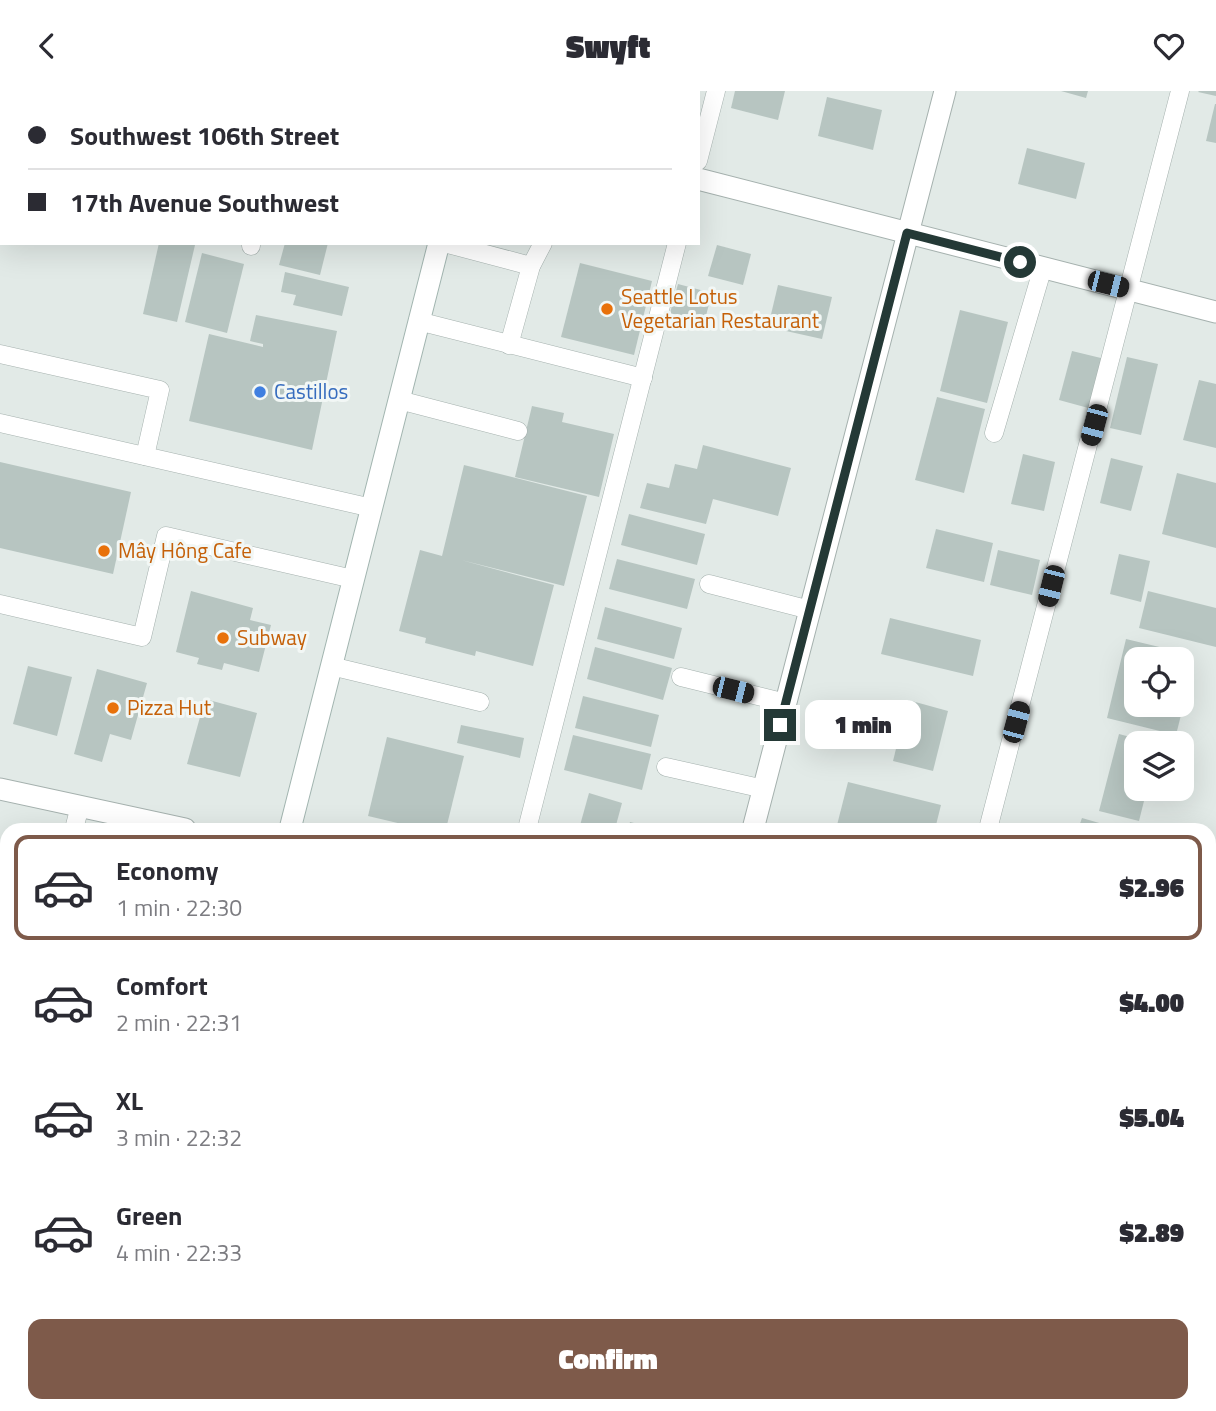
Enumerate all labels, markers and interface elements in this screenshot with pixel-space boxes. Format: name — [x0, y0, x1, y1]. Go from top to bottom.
text: Swyft — [566, 22, 650, 70]
icon: back — [28, 27, 66, 65]
icon: heart — [1150, 27, 1188, 65]
text: Southwest 106th Street — [70, 116, 339, 155]
text: 17th Avenue Southwest — [70, 183, 339, 222]
route start — [1004, 246, 1036, 278]
car — [1086, 269, 1131, 299]
place label: Seattle Lotus Vegetarian Restaurant — [621, 280, 820, 336]
marker: Seattle Lotus Vegetarian Restaurant — [599, 301, 615, 317]
place label: Castillos — [274, 375, 348, 407]
marker: Castillos — [252, 384, 268, 400]
car — [1079, 402, 1110, 448]
place label: Mây Hông Cafe — [118, 534, 252, 566]
marker: Mây Hông Cafe — [96, 543, 112, 559]
car — [1036, 563, 1067, 609]
place label: Subway — [237, 621, 307, 653]
marker: Subway — [215, 630, 231, 646]
map controls — [1124, 647, 1194, 801]
button: locate — [1124, 647, 1194, 717]
car — [711, 675, 756, 705]
place label: Pizza Hut — [127, 691, 212, 723]
car — [1001, 699, 1032, 745]
marker: Pizza Hut — [105, 700, 121, 716]
callout: 1 min — [804, 701, 920, 749]
text: 1 min — [834, 707, 892, 742]
route end — [764, 709, 796, 741]
button: layers — [1124, 731, 1194, 801]
text: Economy — [116, 851, 218, 890]
icon: car — [32, 856, 95, 919]
text: $2.96 — [1119, 868, 1184, 907]
text: 1 min · 22:30 — [116, 890, 242, 925]
text: Comfort — [116, 966, 208, 1005]
icon: car — [32, 971, 95, 1034]
text: $4.00 — [1119, 983, 1184, 1022]
text: 2 min · 22:31 — [116, 1005, 242, 1040]
text: XL — [116, 1081, 143, 1120]
icon: car — [32, 1086, 95, 1149]
text: $5.04 — [1119, 1098, 1184, 1137]
text: 3 min · 22:32 — [116, 1120, 242, 1155]
text: Green — [116, 1196, 182, 1235]
icon: car — [32, 1201, 95, 1264]
text: $2.89 — [1119, 1213, 1184, 1252]
text: 4 min · 22:33 — [116, 1235, 242, 1270]
button: Confirm — [28, 1319, 1188, 1399]

